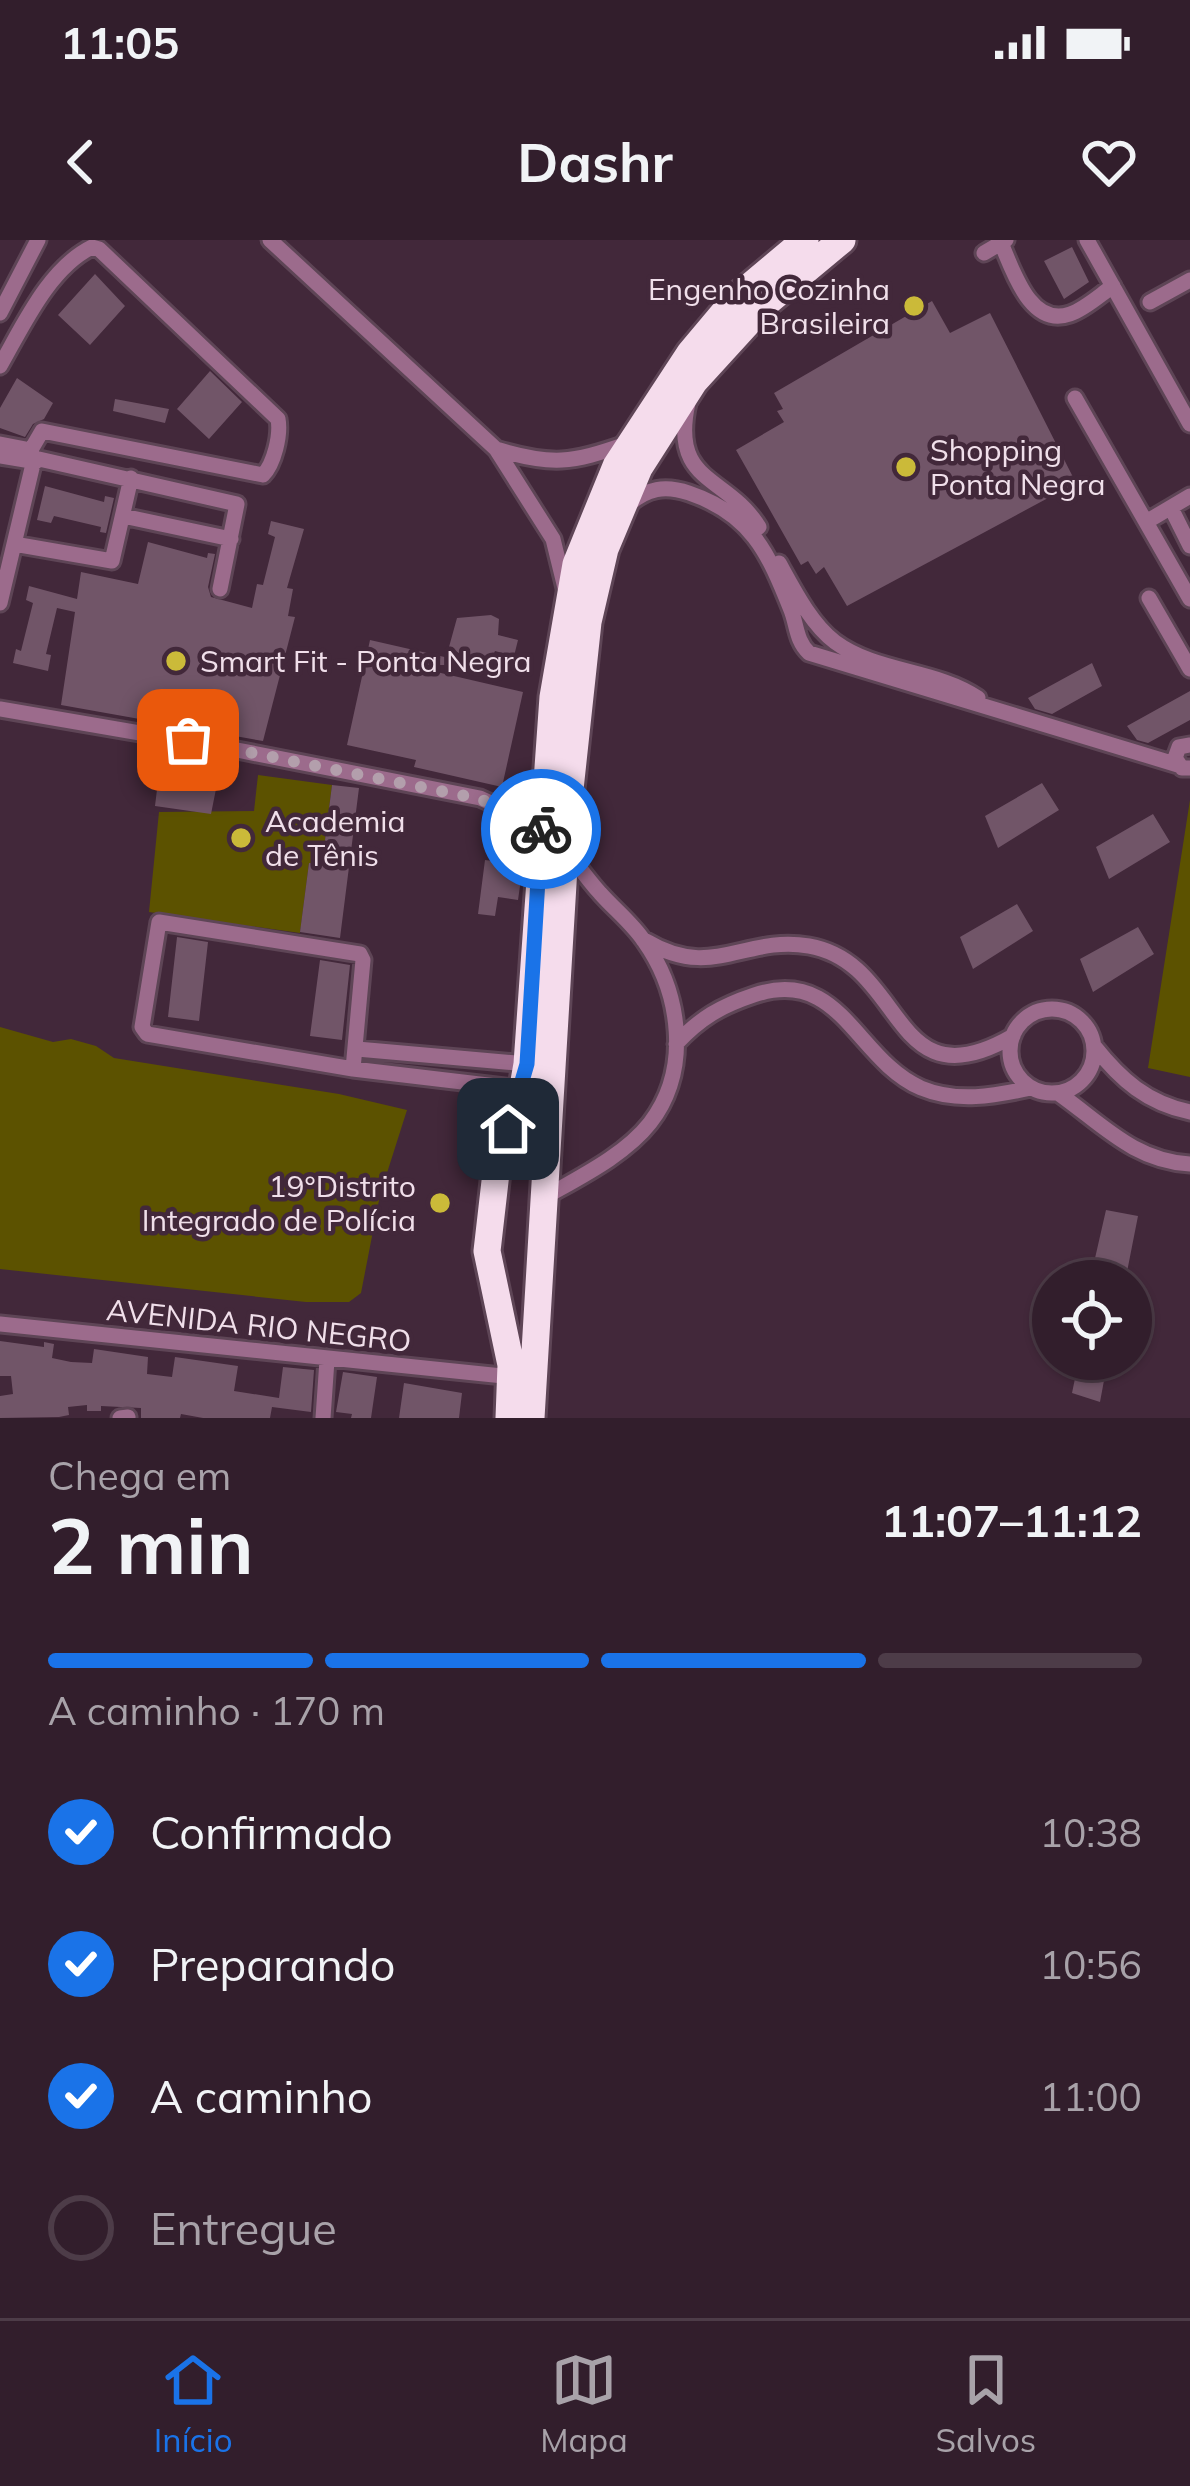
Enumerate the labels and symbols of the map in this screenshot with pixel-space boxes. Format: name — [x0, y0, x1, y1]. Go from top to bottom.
place label: Engenho Cozinha Brasileira — [648, 270, 890, 342]
marker: Engenho Cozinha Brasileira — [901, 293, 927, 319]
place label: Shopping Ponta Negra — [930, 431, 1105, 503]
marker: Shopping Ponta Negra — [893, 454, 919, 480]
place label: Smart Fit - Ponta Negra — [200, 642, 532, 680]
marker: Smart Fit - Ponta Negra — [163, 648, 189, 674]
pin — [137, 689, 239, 791]
courier — [481, 769, 601, 889]
place label: Academia de Tênis — [265, 802, 405, 874]
marker: Academia de Tênis — [228, 825, 254, 851]
pin — [457, 1078, 559, 1180]
place label: 19°Distrito Integrado de Polícia — [142, 1167, 416, 1239]
marker: 19°Distrito Integrado de Polícia — [427, 1190, 453, 1216]
street label: AVENIDA RIO NEGRO — [105, 1290, 413, 1360]

